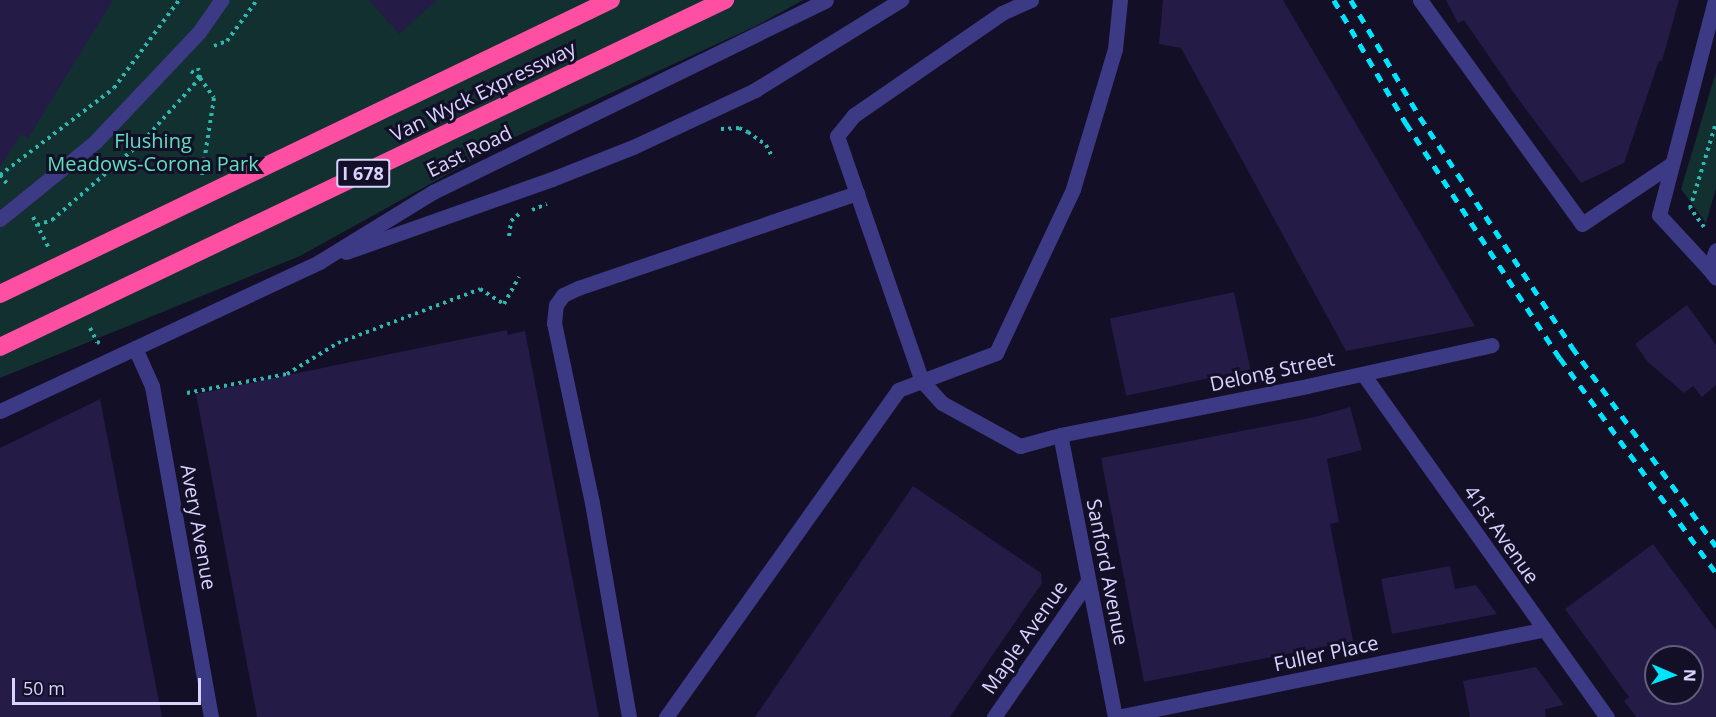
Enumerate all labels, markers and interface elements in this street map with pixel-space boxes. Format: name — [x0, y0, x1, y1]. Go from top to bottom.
street label: Van Wyck Expressway — [386, 36, 580, 146]
street label: East Road — [422, 120, 516, 182]
park label: Flushing Meadows-Corona Park — [47, 129, 259, 176]
road number: I 678 — [336, 158, 390, 188]
street label: Delong Street — [1207, 346, 1337, 396]
street label: Avery Avenue — [176, 462, 222, 592]
street label: 41st Avenue — [1459, 480, 1545, 588]
street label: Sanford Avenue — [1082, 497, 1134, 647]
street label: Maple Avenue — [976, 576, 1072, 698]
street label: Fuller Place — [1272, 630, 1380, 676]
north arrow — [1644, 645, 1704, 705]
scale bar — [15, 666, 204, 704]
text: N — [1679, 669, 1701, 682]
text: 50 m — [23, 676, 65, 700]

